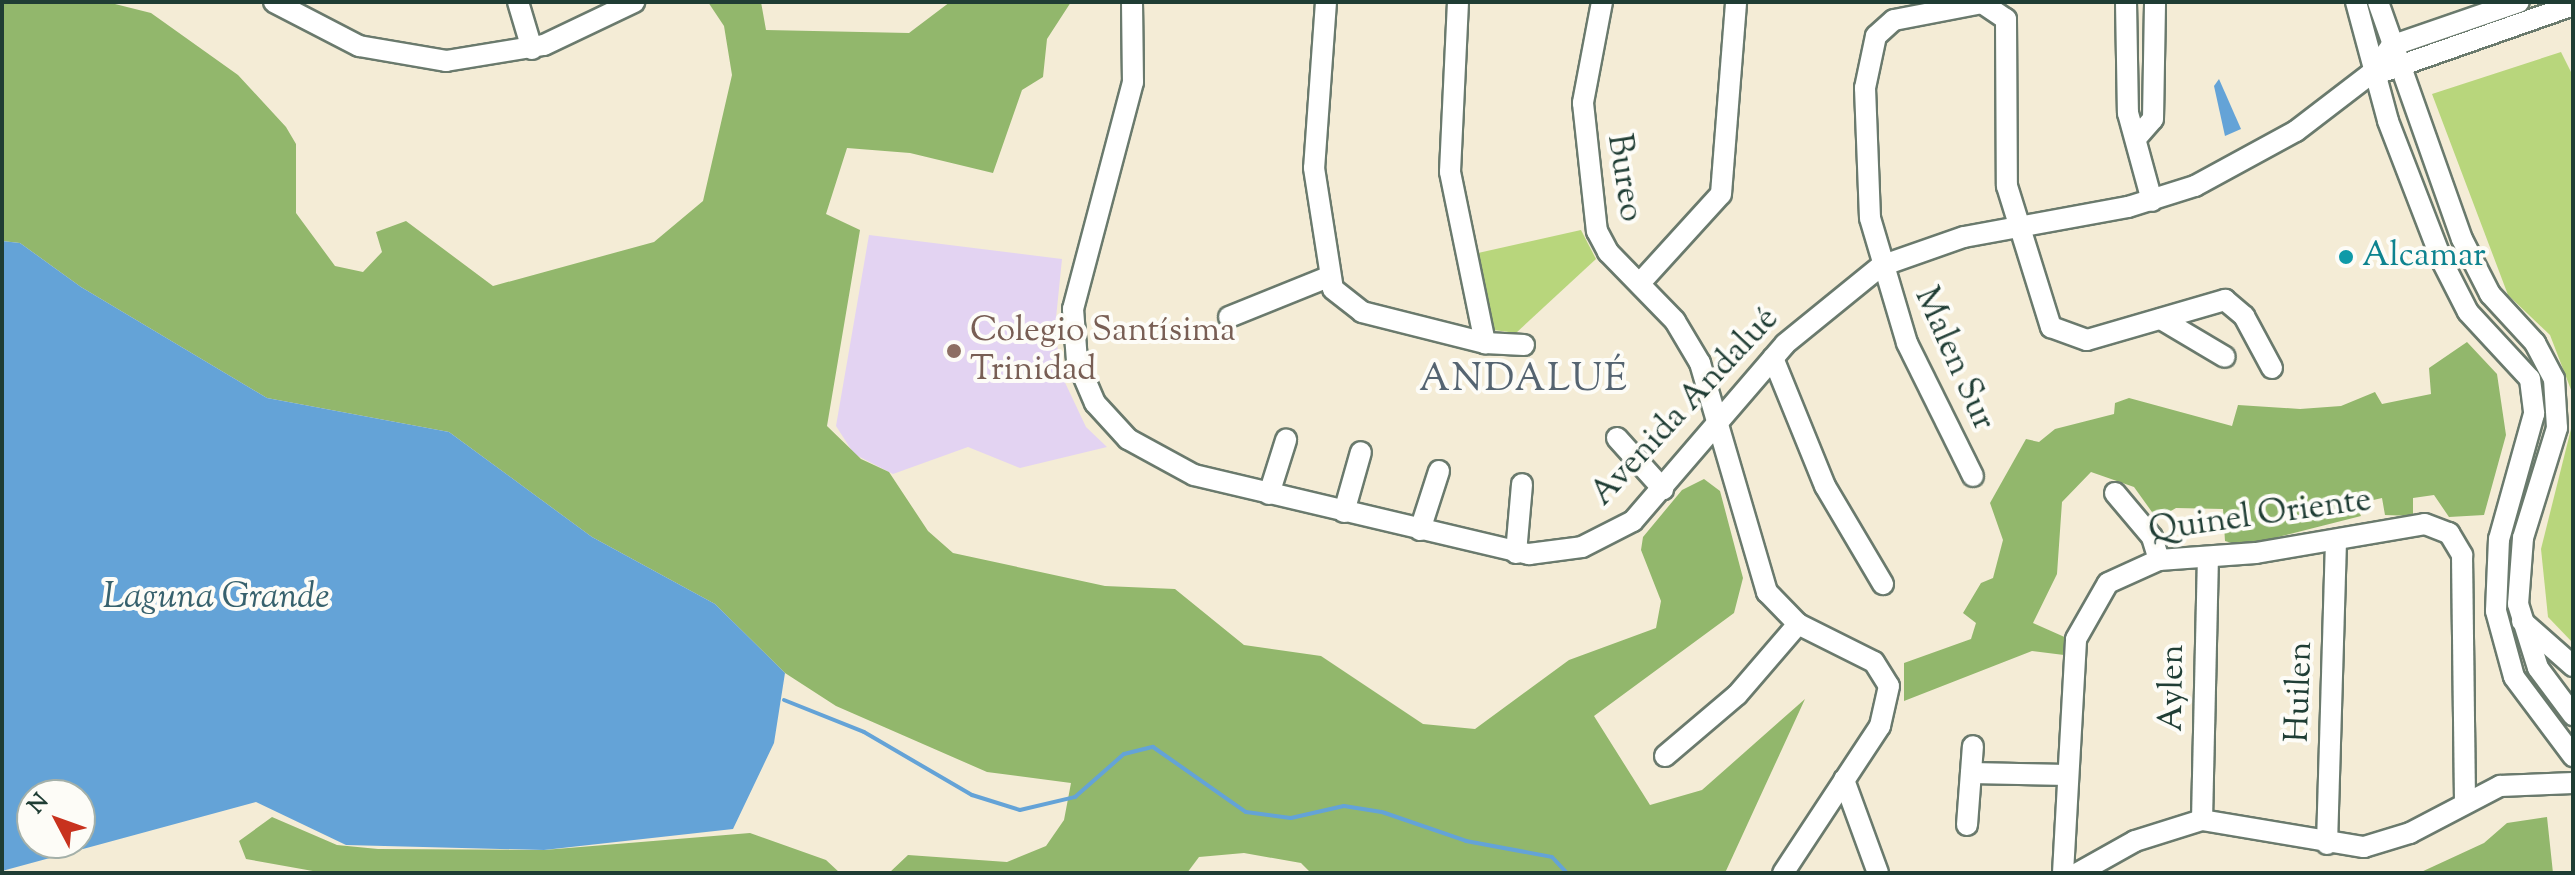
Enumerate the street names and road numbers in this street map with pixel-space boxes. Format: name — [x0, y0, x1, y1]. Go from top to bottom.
street label: Bureo — [1597, 131, 1651, 225]
street label: Malen Sur — [1904, 281, 2004, 437]
street label: Avenida Andalué — [1582, 299, 1788, 515]
street label: Quinel Oriente — [2146, 480, 2374, 552]
street label: Huilen — [2278, 641, 2322, 743]
street label: Aylen — [2152, 644, 2194, 732]

